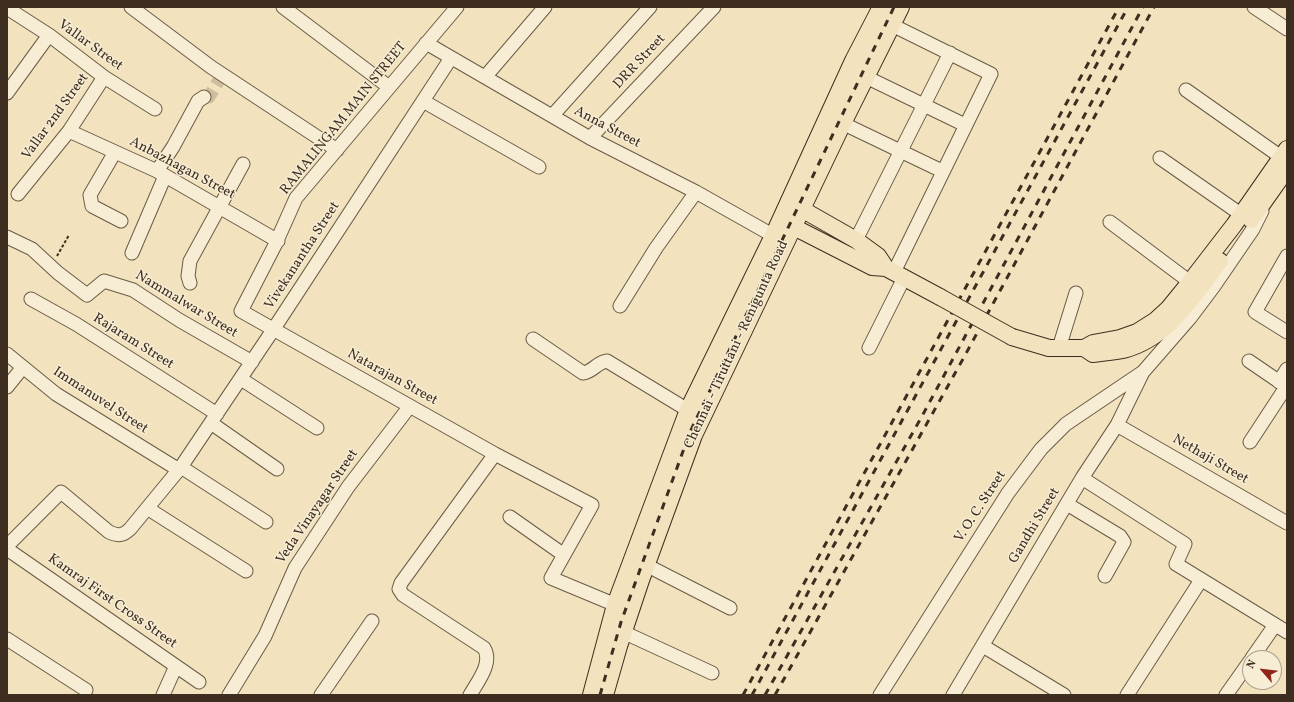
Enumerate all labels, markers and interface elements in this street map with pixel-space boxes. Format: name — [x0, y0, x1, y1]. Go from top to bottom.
street label: Vallar Street — [54, 17, 126, 75]
street label: DRR Street — [610, 31, 670, 93]
street label: RAMALINGAM MAIN STREET — [277, 39, 411, 199]
street label: Vallar 2nd Street — [19, 71, 93, 163]
street label: Anna Street — [571, 103, 643, 153]
street label: Anbazhagan Street — [126, 134, 238, 204]
street label: Vivekanantha Street — [262, 199, 344, 313]
street label: Chennai - Tiruttani - Renigunta Road — [681, 238, 793, 452]
street label: Nammalwar Street — [132, 268, 240, 342]
street label: Rajaram Street — [89, 310, 177, 374]
street label: Natarajan Street — [344, 346, 440, 410]
street label: Immanuvel Street — [49, 364, 151, 438]
street label: Nethaji Street — [1169, 431, 1251, 489]
street label: Veda Vinayagar Street — [273, 446, 363, 568]
street label: V. O. C. Street — [952, 468, 1010, 546]
street label: Gandhi Street — [1006, 485, 1064, 567]
street label: Kamraj First Cross Street — [44, 551, 180, 653]
north arrow — [1242, 650, 1282, 690]
text: N — [1243, 658, 1260, 672]

